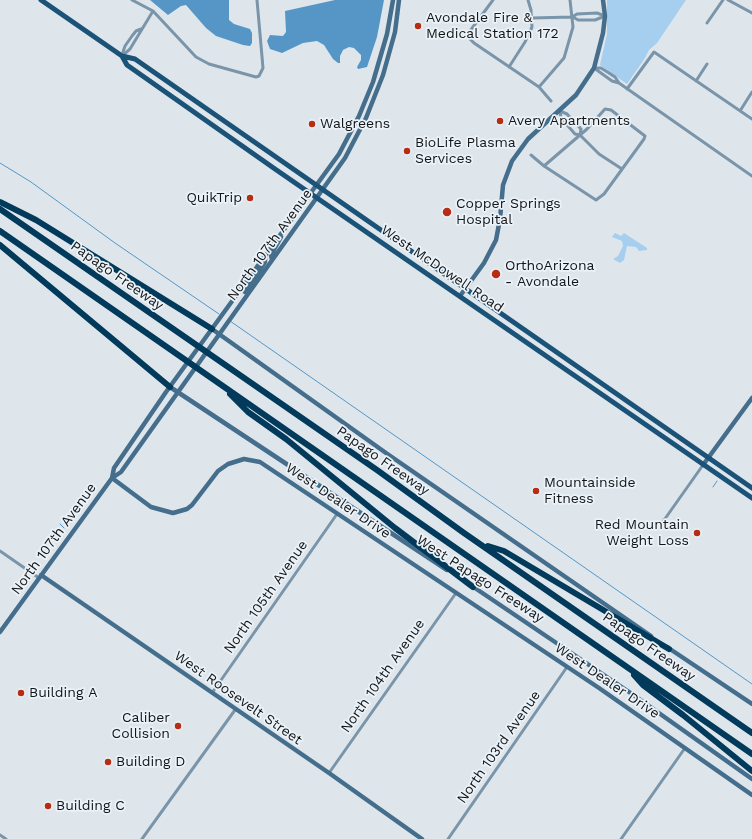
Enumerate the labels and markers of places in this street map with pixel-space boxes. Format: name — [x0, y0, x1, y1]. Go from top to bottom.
place label: Avondale Fire & Medical Station 172 — [426, 10, 559, 42]
marker: Avondale Fire & Medical Station 172 — [413, 21, 423, 31]
place label: Avery Apartments — [508, 113, 630, 129]
place label: Walgreens — [320, 116, 390, 132]
marker: Avery Apartments — [495, 116, 505, 126]
marker: Walgreens — [307, 119, 317, 129]
place label: BioLife Plasma Services — [415, 135, 516, 168]
marker: BioLife Plasma Services — [402, 146, 412, 156]
place label: QuikTrip — [186, 190, 242, 206]
marker: QuikTrip — [245, 193, 255, 203]
place label: Copper Springs Hospital — [456, 196, 561, 228]
marker: Copper Springs Hospital — [441, 206, 453, 218]
place label: OrthoArizona - Avondale — [505, 258, 595, 290]
marker: OrthoArizona - Avondale — [490, 268, 502, 280]
place label: Mountainside Fitness — [544, 475, 636, 508]
marker: Mountainside Fitness — [531, 486, 541, 496]
place label: Red Mountain Weight Loss — [595, 517, 689, 550]
marker: Red Mountain Weight Loss — [692, 528, 702, 538]
place label: Building A — [29, 685, 97, 701]
marker: Building A — [16, 688, 26, 698]
place label: Caliber Collision — [112, 710, 170, 742]
marker: Caliber Collision — [173, 721, 183, 731]
place label: Building D — [116, 754, 185, 770]
marker: Building D — [103, 757, 113, 767]
place label: Building C — [56, 798, 125, 814]
marker: Building C — [43, 801, 53, 811]

